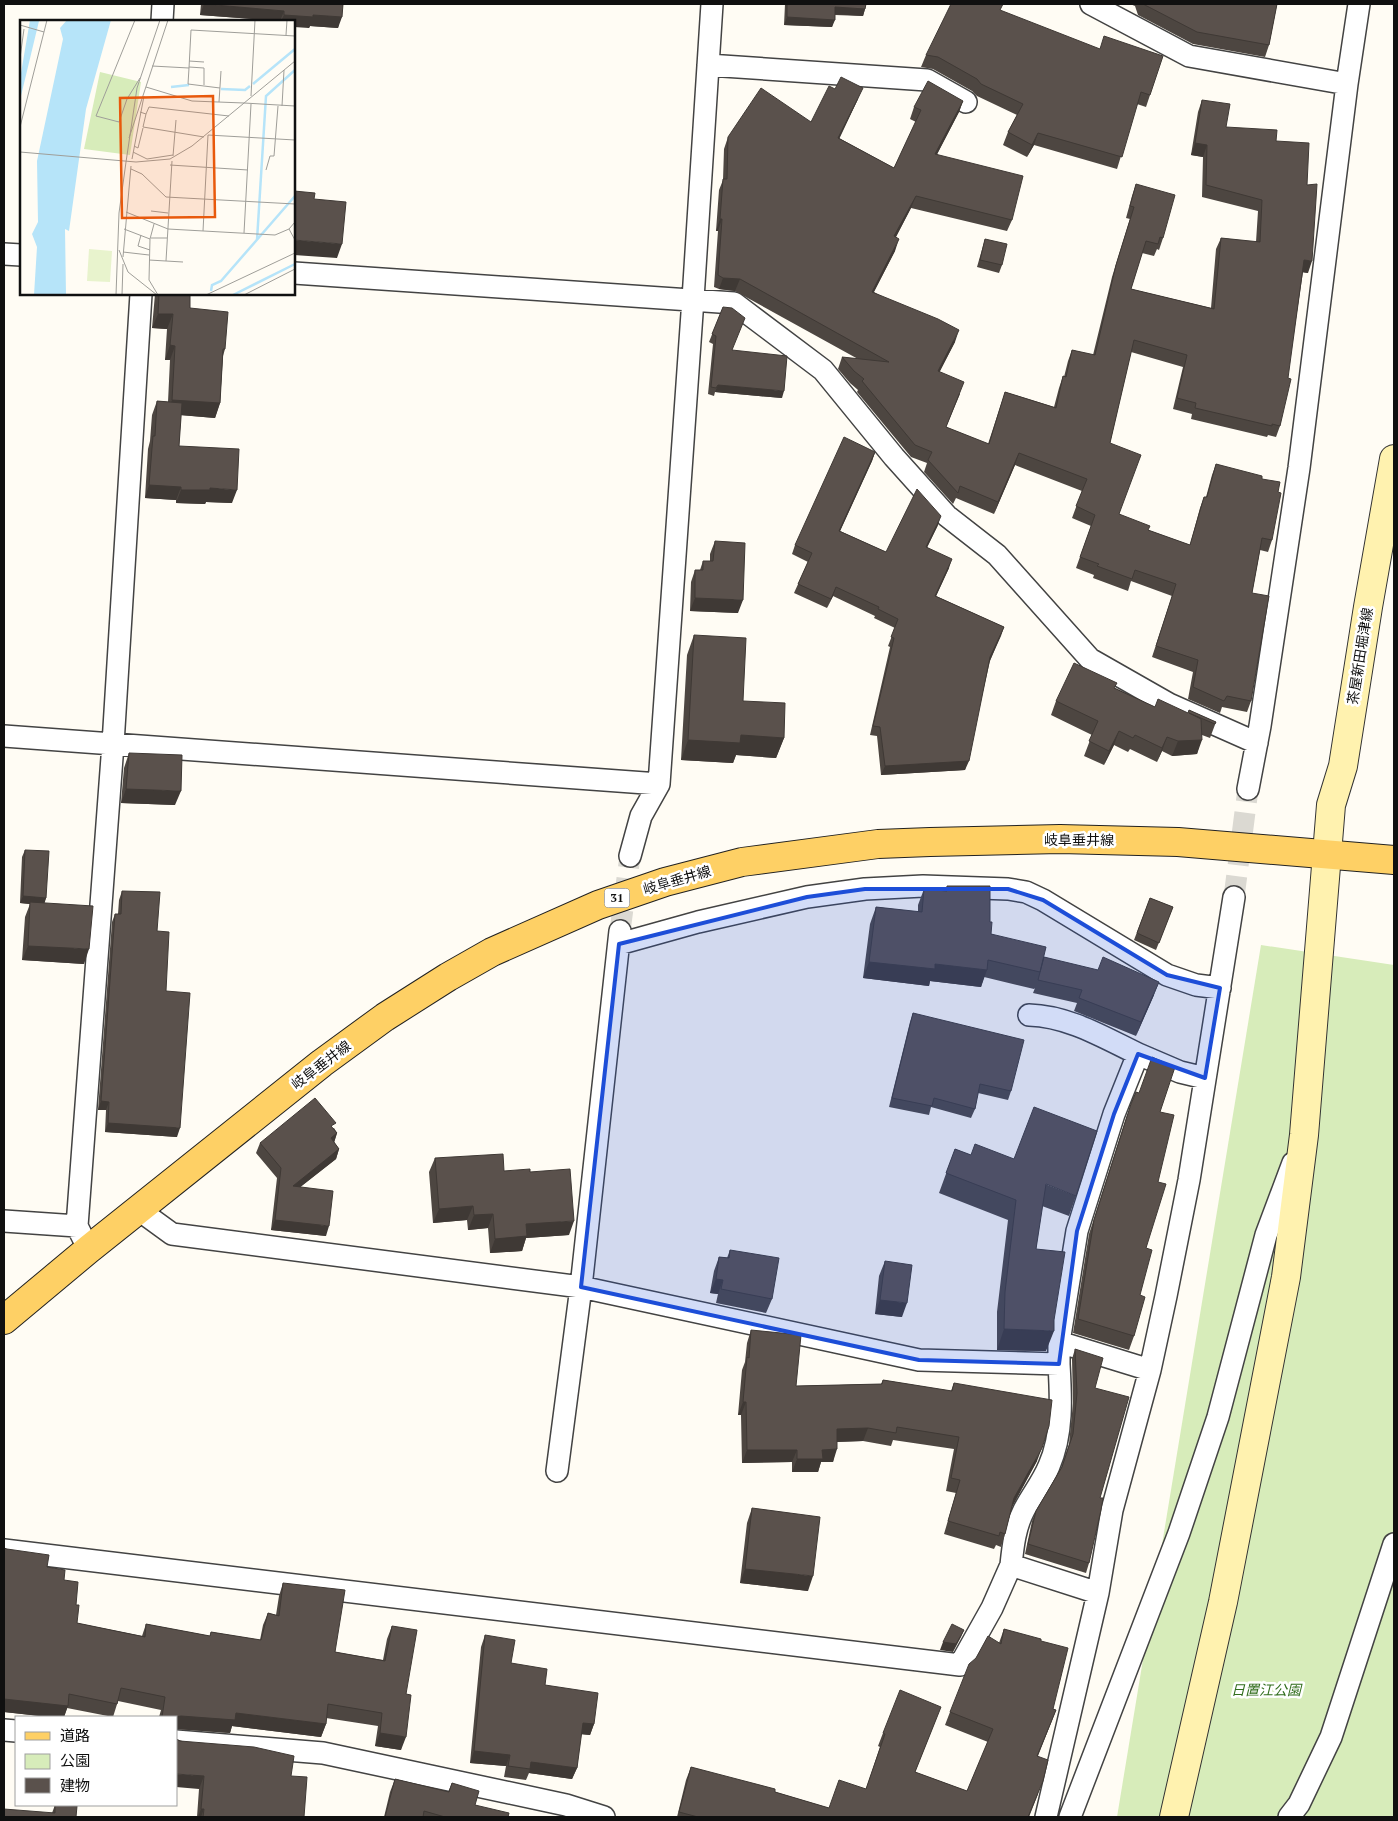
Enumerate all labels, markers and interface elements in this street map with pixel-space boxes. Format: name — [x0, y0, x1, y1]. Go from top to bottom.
inset map — [20, 20, 295, 295]
street label: 茶屋新田堀津線 — [1342, 606, 1377, 706]
street label: 岐阜垂井線 — [1044, 830, 1114, 849]
street label: 岐阜垂井線 — [641, 861, 713, 898]
road number: 31 — [604, 888, 630, 908]
street label: 岐阜垂井線 — [287, 1036, 354, 1093]
park label: 日置江公園 — [1231, 1680, 1303, 1699]
legend — [15, 1716, 178, 1806]
text: 道路 — [60, 1725, 90, 1745]
text: 公園 — [60, 1750, 90, 1770]
text: 建物 — [60, 1775, 90, 1795]

